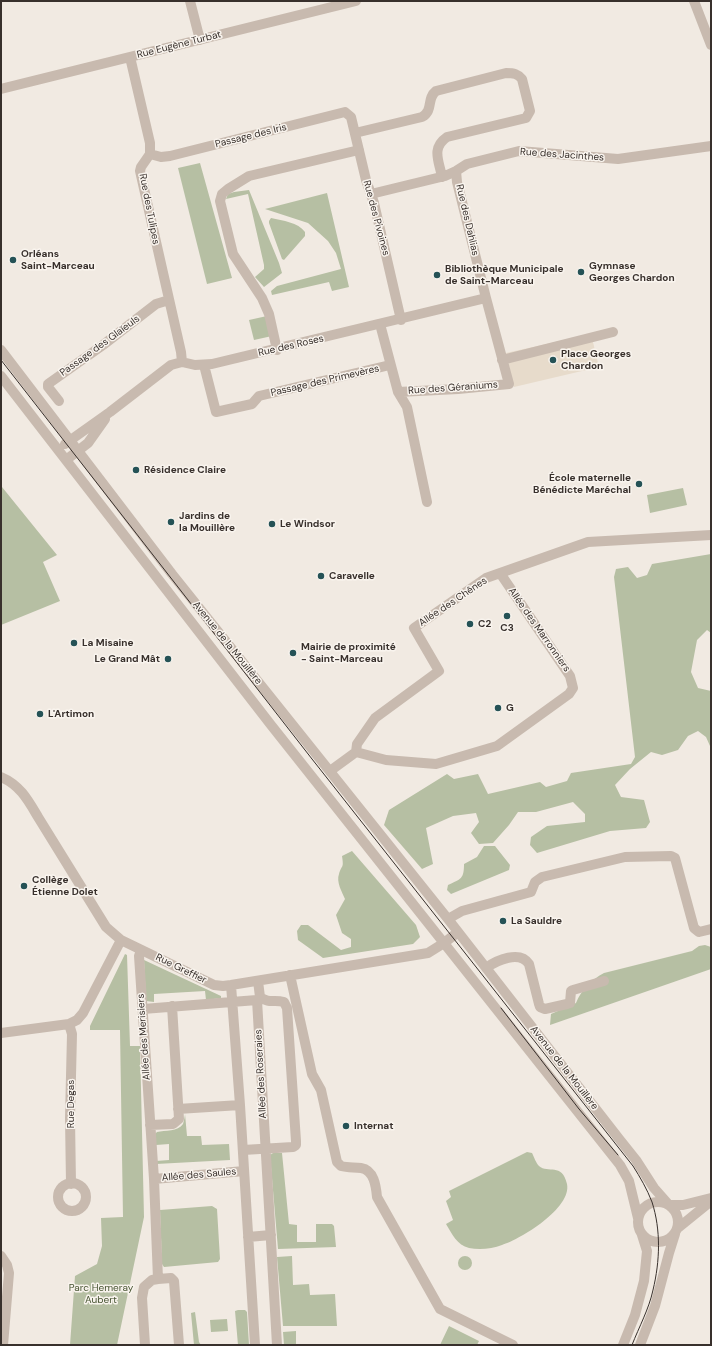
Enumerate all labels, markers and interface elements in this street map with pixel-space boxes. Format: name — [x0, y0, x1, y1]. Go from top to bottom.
street label: Rue Eugène Turbat — [136, 29, 222, 61]
street label: Passage des Iris — [214, 121, 288, 151]
street label: Rue des Jacinthes — [520, 146, 604, 164]
street label: Rue des Tulipes — [136, 172, 162, 246]
street label: Rue des Pivoines — [360, 179, 392, 257]
street label: Rue des Dahlias — [453, 183, 481, 257]
place label: Orléans Saint-Marceau — [21, 248, 95, 272]
marker: Orléans Saint-Marceau — [8, 255, 18, 265]
place label: Gymnase Georges Chardon — [589, 260, 675, 284]
place label: Bibliothèque Municipale de Saint-Marceau — [445, 263, 563, 286]
marker: Gymnase Georges Chardon — [576, 267, 586, 277]
marker: Bibliothèque Municipale de Saint-Marceau — [432, 270, 442, 280]
street label: Passage des Glaïeuls — [58, 313, 142, 379]
street label: Rue des Roses — [257, 333, 325, 359]
place label: Place Georges Chardon — [561, 348, 631, 372]
marker: Place Georges Chardon — [548, 355, 558, 365]
street label: Passage des Primevères — [270, 363, 380, 399]
street label: Rue des Géraniums — [408, 379, 498, 397]
place label: Résidence Claire — [144, 464, 226, 476]
marker: Résidence Claire — [131, 465, 141, 475]
place label: École maternelle Bénédicte Maréchal — [533, 472, 631, 496]
marker: École maternelle Bénédicte Maréchal — [634, 479, 644, 489]
place label: Jardins de la Mouillère — [179, 510, 235, 534]
marker: Jardins de la Mouillère — [166, 517, 176, 527]
place label: Le Windsor — [280, 518, 335, 530]
marker: Le Windsor — [267, 519, 277, 529]
place label: Caravelle — [329, 570, 375, 582]
marker: Caravelle — [316, 571, 326, 581]
street label: Allée des Chênes — [417, 575, 489, 629]
street label: Allée des Marronniers — [505, 586, 573, 674]
street label: Avenue de la Mouillère — [190, 599, 264, 687]
marker: C3 — [502, 611, 512, 621]
place label: C2 — [478, 618, 491, 630]
marker: C2 — [465, 619, 475, 629]
place label: C3 — [500, 622, 514, 634]
place label: La Misaine — [82, 637, 133, 649]
marker: La Misaine — [69, 638, 79, 648]
place label: Mairie de proximité - Saint-Marceau — [301, 641, 396, 664]
marker: Mairie de proximité - Saint-Marceau — [288, 648, 298, 658]
place label: Le Grand Mât — [94, 653, 160, 665]
marker: Le Grand Mât — [163, 654, 173, 664]
place label: G — [506, 702, 514, 714]
marker: G — [493, 703, 503, 713]
place label: L'Artimon — [48, 708, 94, 720]
marker: L'Artimon — [35, 709, 45, 719]
place label: Collège Étienne Dolet — [32, 874, 98, 898]
marker: Collège Étienne Dolet — [19, 881, 29, 891]
place label: La Sauldre — [511, 915, 562, 927]
marker: La Sauldre — [498, 916, 508, 926]
street label: Rue Greffier — [154, 952, 208, 986]
street label: Allée des Merisiers — [135, 993, 153, 1081]
street label: Avenue de la Mouillère — [527, 1024, 601, 1112]
street label: Allée des Roseraies — [253, 1029, 269, 1119]
street label: Rue Degas — [65, 1080, 77, 1128]
place label: Internat — [354, 1120, 394, 1132]
marker: Internat — [341, 1121, 351, 1131]
street label: Allée des Saules — [161, 1166, 237, 1184]
park label: Parc Hemeray Aubert — [69, 1282, 133, 1306]

